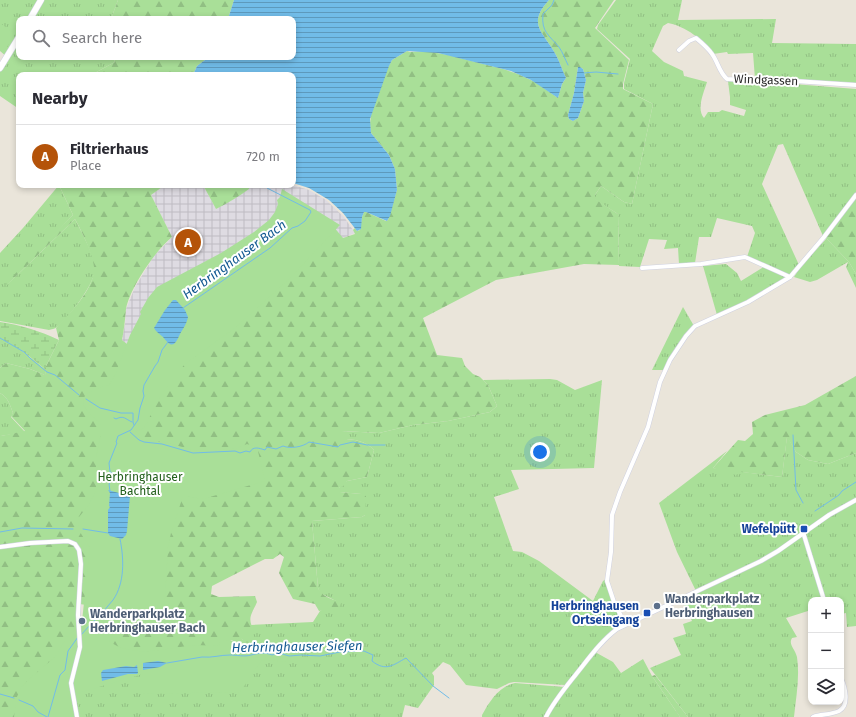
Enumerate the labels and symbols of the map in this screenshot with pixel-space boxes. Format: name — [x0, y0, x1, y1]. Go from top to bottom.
street label: Windgassen — [733, 72, 799, 88]
water label: Herbringhauser Bach — [180, 217, 289, 302]
pin: A — [175, 227, 201, 257]
your location — [530, 442, 550, 462]
park label: Herbringhauser Bachtal — [97, 470, 183, 498]
place label: Wefelpütt — [742, 522, 796, 536]
marker: Wefelpütt — [799, 524, 809, 534]
place label: Wanderparkplatz Herbringhausen — [665, 592, 760, 620]
place label: Herbringhausen Ortseingang — [551, 599, 639, 627]
marker: Wanderparkplatz Herbringhausen — [652, 601, 662, 611]
place label: Wanderparkplatz Herbringhauser Bach — [90, 607, 205, 635]
marker: Herbringhausen Ortseingang — [642, 608, 652, 618]
marker: Wanderparkplatz Herbringhauser Bach — [77, 616, 87, 626]
water label: Herbringhauser Siefen — [231, 638, 363, 655]

